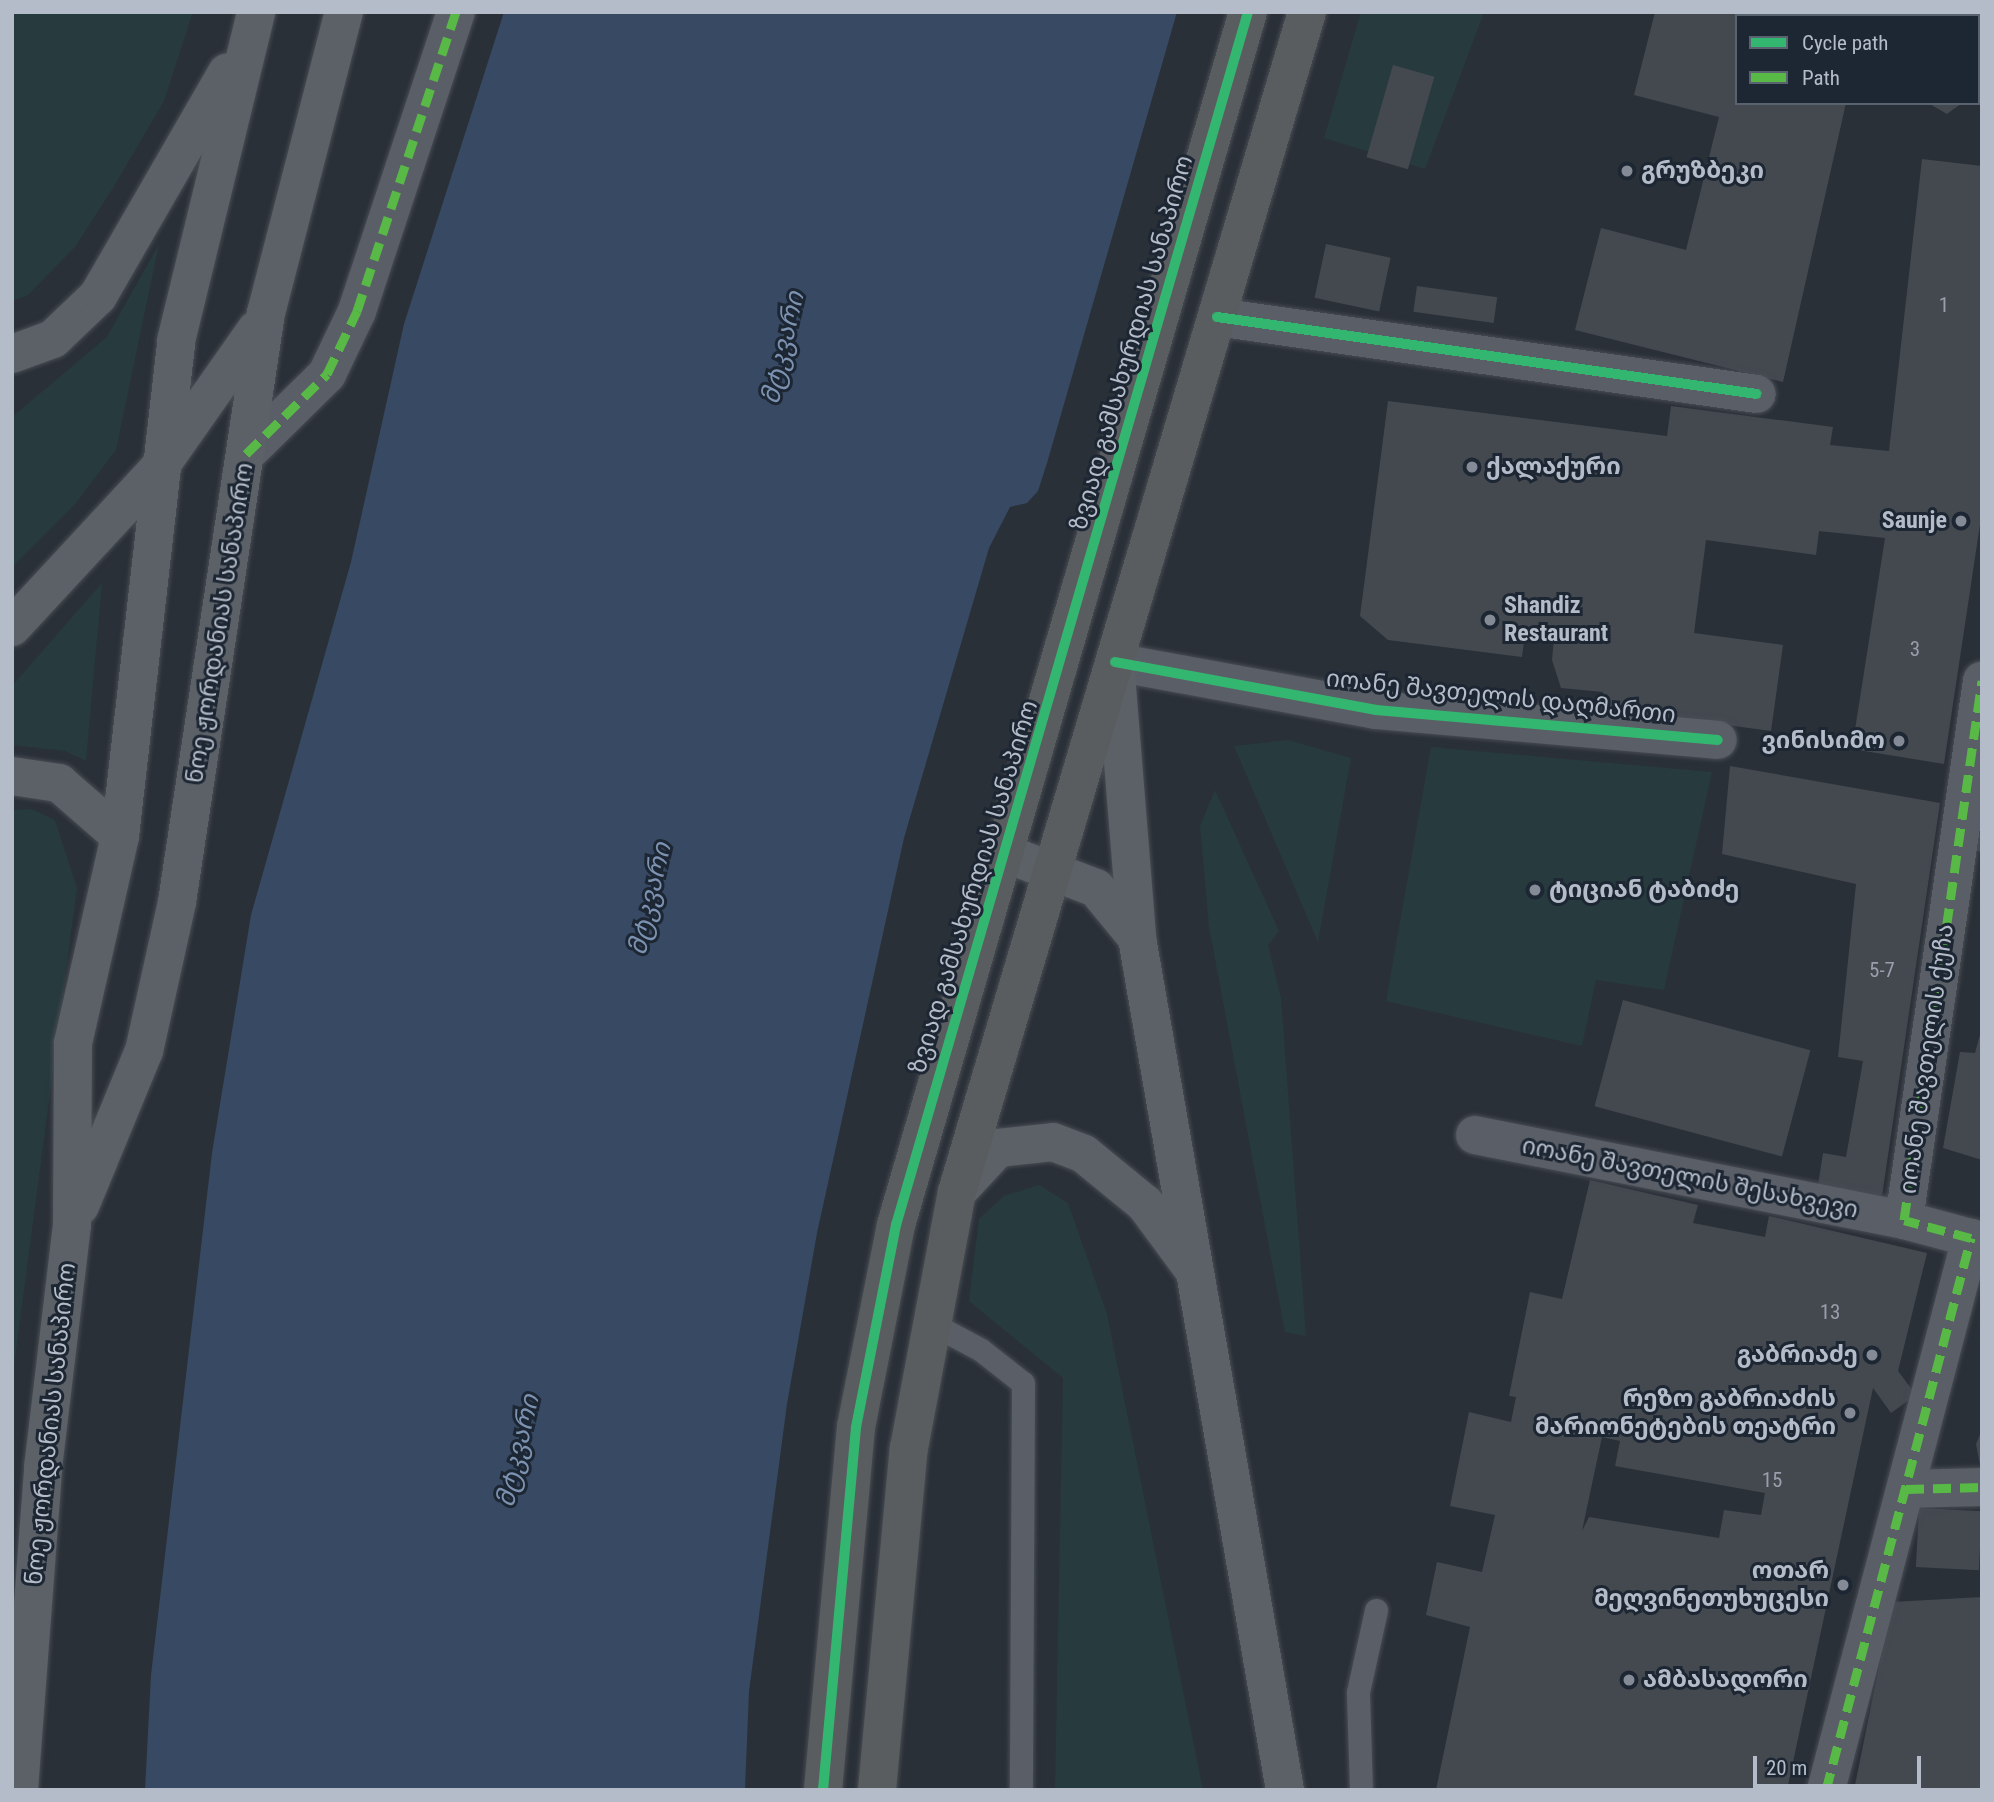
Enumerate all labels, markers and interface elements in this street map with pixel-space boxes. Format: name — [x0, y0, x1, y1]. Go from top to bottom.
legend — [1735, 14, 1980, 105]
text: Cycle path — [1802, 31, 1888, 55]
text: Path — [1802, 66, 1840, 90]
street label: ზვიად გამსახურდიას სანაპირო — [1065, 152, 1199, 534]
place label: გრუზბეკი — [1641, 157, 1764, 185]
marker: გრუზბეკი — [1619, 163, 1635, 179]
water label: მტკვარი — [755, 289, 811, 407]
house number: 1 — [1939, 292, 1949, 318]
place label: ქალაქური — [1486, 453, 1621, 481]
marker: ქალაქური — [1464, 459, 1480, 475]
street label: ნოე ჟორდანიას სანაპირო — [180, 461, 260, 785]
place label: Saunje — [1882, 507, 1947, 535]
marker: Saunje — [1953, 513, 1969, 529]
place label: Shandiz Restaurant — [1504, 592, 1608, 648]
marker: Shandiz Restaurant — [1482, 612, 1498, 628]
house number: 3 — [1910, 636, 1920, 662]
street label: იოანე შავთელის დაღმართი — [1325, 664, 1677, 730]
street label: ზვიად გამსახურდიას სანაპირო — [903, 697, 1045, 1077]
place label: ვინისიმო — [1762, 727, 1885, 755]
marker: ვინისიმო — [1891, 733, 1907, 749]
water label: მტკვარი — [622, 840, 678, 958]
place label: ტიციან ტაბიძე — [1549, 876, 1739, 904]
marker: ტიციან ტაბიძე — [1527, 882, 1543, 898]
street label: იოანე შავთელის ქუჩა — [1894, 922, 1960, 1196]
house number: 5-7 — [1869, 957, 1895, 983]
street label: იოანე შავთელის შესახვევი — [1520, 1131, 1860, 1225]
street label: ნოე ჟორდანიას სანაპირო — [20, 1261, 82, 1587]
house number: 13 — [1820, 1299, 1840, 1325]
place label: გაბრიაძე — [1737, 1341, 1858, 1369]
marker: გაბრიაძე — [1864, 1347, 1880, 1363]
place label: რეზო გაბრიაძის მარიონეტების თეატრი — [1535, 1385, 1836, 1441]
water label: მტკვარი — [490, 1392, 546, 1510]
marker: რეზო გაბრიაძის მარიონეტების თეატრი — [1842, 1405, 1858, 1421]
house number: 15 — [1762, 1467, 1782, 1493]
place label: ოთარ მეღვინეთუხუცესი — [1594, 1557, 1829, 1613]
marker: ოთარ მეღვინეთუხუცესი — [1835, 1577, 1851, 1593]
place label: ამბასადორი — [1643, 1666, 1808, 1694]
marker: ამბასადორი — [1621, 1672, 1637, 1688]
scale bar — [1756, 1742, 1924, 1786]
text: 20 m — [1766, 1756, 1807, 1780]

